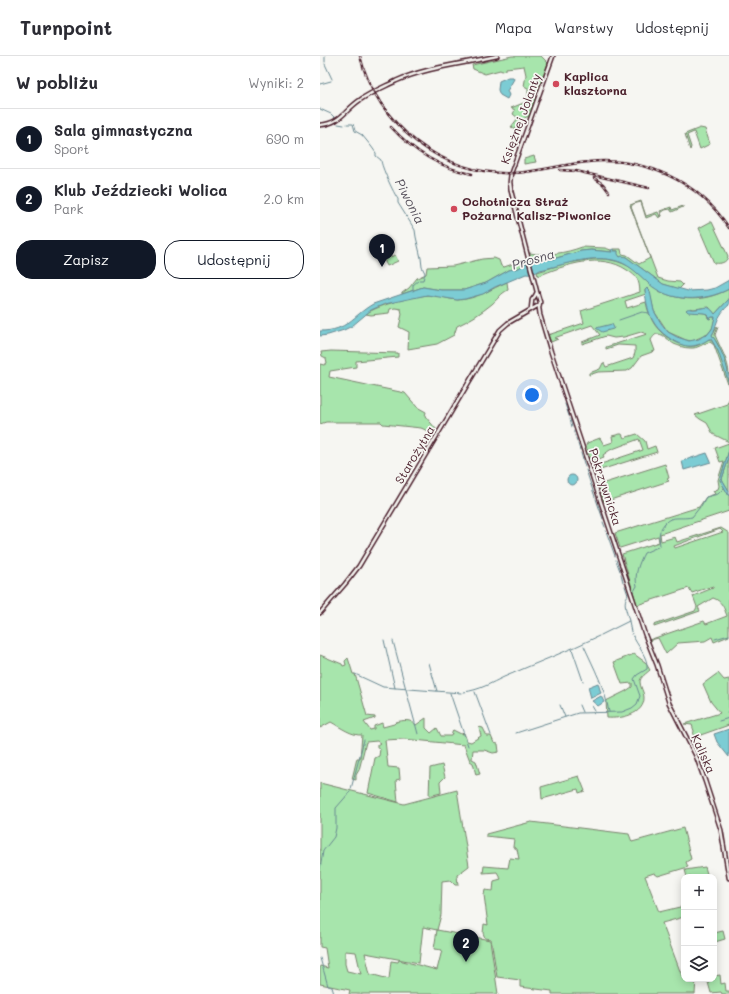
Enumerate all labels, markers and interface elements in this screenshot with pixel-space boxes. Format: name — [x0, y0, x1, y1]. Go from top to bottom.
text: Turnpoint — [20, 15, 112, 40]
text: Mapa — [495, 18, 532, 37]
text: Warstwy — [554, 18, 613, 37]
text: Udostępnij — [635, 18, 709, 37]
place label: Kaplica klasztorna — [564, 68, 627, 98]
text: W pobliżu — [16, 71, 98, 93]
street label: Księżnej Jolanty — [496, 71, 544, 166]
text: Wyniki: 2 — [248, 74, 304, 91]
marker: Kaplica klasztorna — [551, 79, 561, 89]
text: Sala gimnastyczna — [54, 120, 193, 140]
text: 1 — [26, 130, 32, 147]
text: 690 m — [266, 130, 304, 147]
text: Sport — [54, 140, 89, 157]
water label: Piwonia — [392, 175, 429, 226]
text: Klub Jeździecki Wolica — [54, 180, 227, 200]
text: 2 — [25, 190, 33, 207]
text: 2.0 km — [263, 190, 304, 207]
place label: Ochotnicza Straż Pożarna Kalisz-Piwonice — [462, 193, 611, 223]
text: Park — [54, 200, 83, 217]
marker: Ochotnicza Straż Pożarna Kalisz-Piwonice — [449, 204, 459, 214]
pin: 1 — [369, 234, 395, 267]
button: Zapisz — [16, 240, 156, 279]
button: Udostępnij — [164, 240, 304, 279]
water label: Prosna — [509, 244, 556, 273]
your location — [522, 385, 542, 405]
street label: Starożytna — [391, 423, 438, 486]
street label: Pokrzywnicka — [586, 446, 626, 527]
street label: Kaliska — [688, 732, 720, 776]
map controls — [681, 874, 717, 982]
button: + — [681, 874, 717, 910]
button: − — [681, 910, 717, 946]
pin: 2 — [453, 929, 479, 962]
button: layers — [681, 946, 717, 982]

